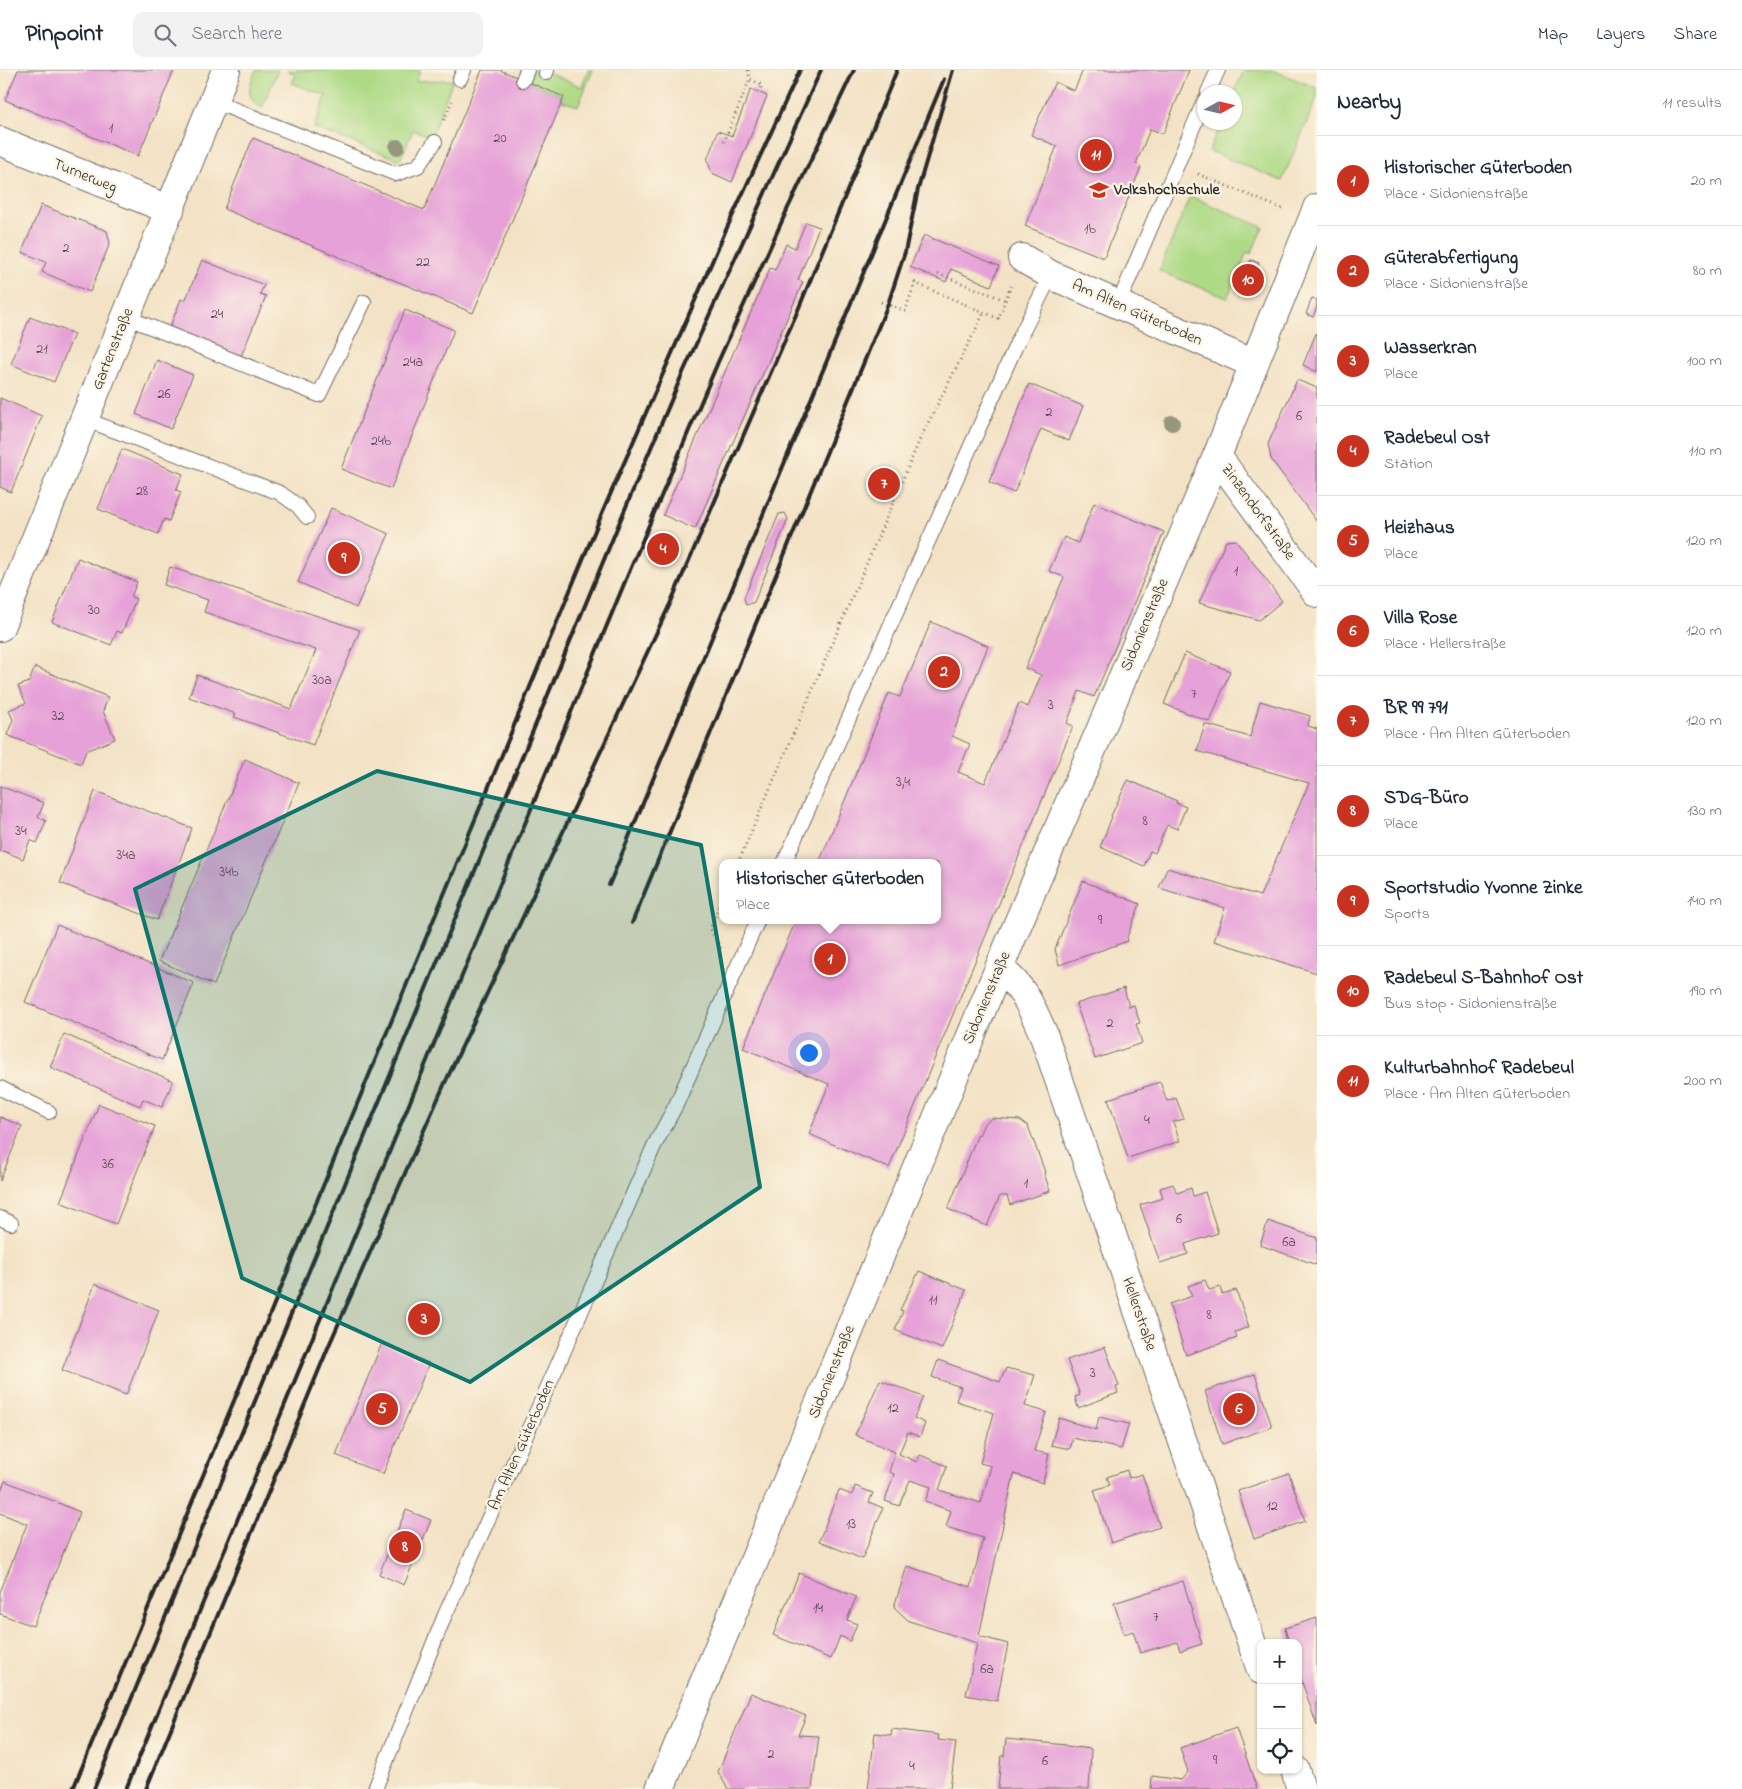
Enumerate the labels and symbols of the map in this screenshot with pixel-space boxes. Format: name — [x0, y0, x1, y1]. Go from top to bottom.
north arrow — [1197, 85, 1242, 130]
house number: 1 — [109, 118, 114, 139]
house number: 20 — [493, 128, 507, 149]
pin: 11 — [1080, 136, 1112, 174]
street label: Turnerweg — [49, 152, 121, 200]
place label: Volkshochschule — [1113, 178, 1220, 202]
school or university icon: Volkshochschule — [1088, 179, 1110, 201]
house number: 1b — [1084, 219, 1097, 240]
house number: 2 — [63, 238, 70, 259]
house number: 22 — [416, 252, 430, 273]
pin: 10 — [1232, 261, 1264, 299]
street label: Am Alten Güterboden — [1068, 273, 1206, 353]
street label: Gartenstraße — [86, 304, 141, 394]
house number: 24 — [211, 304, 224, 325]
house number: 21 — [36, 339, 48, 360]
house number: 24a — [403, 352, 423, 373]
house number: 26 — [157, 384, 171, 405]
house number: 2 — [1046, 402, 1053, 423]
house number: 6 — [1296, 406, 1302, 427]
house number: 24b — [371, 431, 392, 452]
street label: Zinzendorfstraße — [1215, 459, 1302, 566]
pin: 7 — [868, 465, 900, 503]
house number: 28 — [136, 481, 148, 502]
pin: 4 — [647, 530, 679, 568]
pin: 9 — [328, 539, 360, 577]
house number: 1 — [1234, 561, 1239, 582]
street label: Sidonienstraße — [1115, 574, 1176, 675]
house number: 30 — [88, 600, 100, 621]
pin: 2 — [928, 653, 960, 691]
house number: 30a — [312, 670, 332, 691]
house number: 7 — [1191, 684, 1197, 705]
house number: 3 — [1048, 695, 1054, 716]
house number: 32 — [52, 706, 64, 727]
house number: 3,4 — [896, 772, 910, 793]
house number: 8 — [1142, 811, 1148, 832]
house number: 34 — [15, 821, 27, 842]
house number: 34a — [116, 845, 136, 866]
house number: 34b — [220, 862, 239, 883]
house number: 9 — [1098, 910, 1103, 931]
pin: 1 — [814, 940, 846, 978]
street label: Sidonienstraße — [957, 947, 1018, 1048]
house number: 2 — [1107, 1013, 1114, 1034]
your location — [796, 1040, 822, 1066]
house number: 4 — [1144, 1110, 1150, 1131]
house number: 36 — [102, 1154, 114, 1175]
house number: 1 — [1024, 1173, 1029, 1194]
house number: 6 — [1176, 1209, 1182, 1230]
house number: 6a — [1282, 1232, 1296, 1253]
street label: Hellerstraße — [1115, 1274, 1163, 1355]
house number: 11 — [929, 1290, 938, 1311]
pin: 3 — [408, 1300, 440, 1338]
house number: 8 — [1206, 1305, 1212, 1326]
street label: Sidonienstraße — [802, 1321, 862, 1422]
house number: 3 — [1090, 1363, 1096, 1384]
street label: Am Alten Güterboden — [482, 1376, 562, 1514]
pin: 5 — [366, 1390, 398, 1428]
pin: 6 — [1223, 1390, 1255, 1428]
house number: 12 — [887, 1398, 899, 1419]
house number: 12 — [1266, 1496, 1278, 1517]
house number: 13 — [846, 1514, 856, 1535]
pin: 8 — [389, 1528, 421, 1566]
house number: 14 — [813, 1598, 823, 1619]
house number: 7 — [1153, 1607, 1159, 1628]
house number: 6a — [980, 1659, 994, 1680]
house number: 2 — [768, 1744, 775, 1765]
house number: 9 — [1213, 1750, 1218, 1771]
house number: 6 — [1042, 1751, 1048, 1772]
house number: 4 — [909, 1756, 915, 1777]

